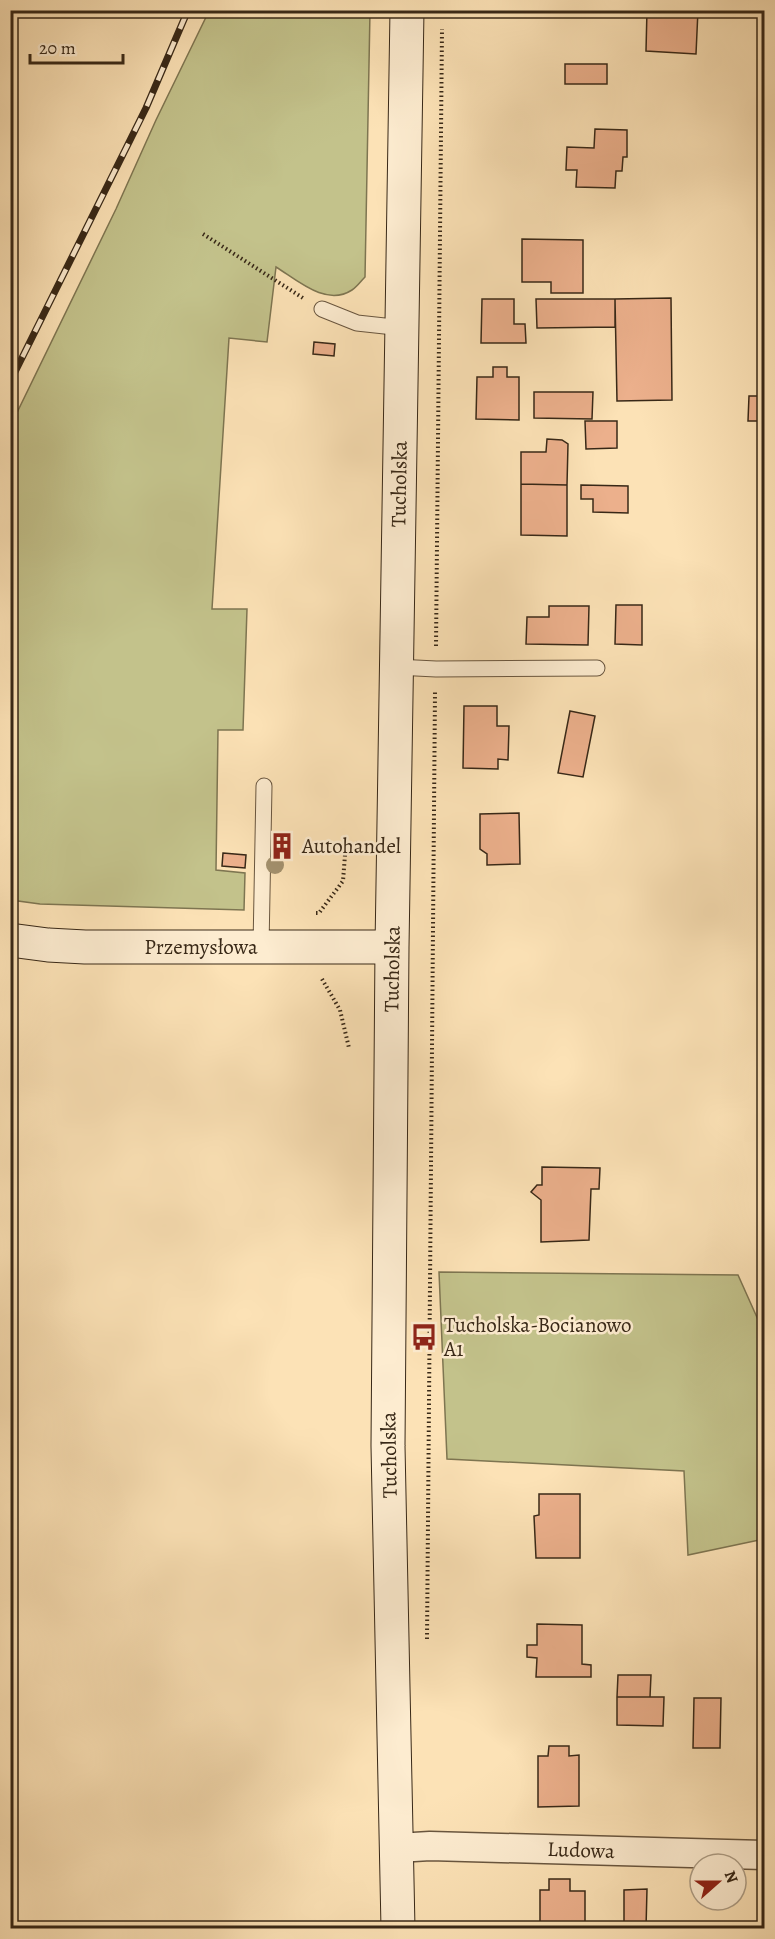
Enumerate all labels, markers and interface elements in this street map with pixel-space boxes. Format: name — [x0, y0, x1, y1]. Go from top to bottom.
scale bar — [30, 27, 123, 65]
text: 20 m — [39, 36, 76, 60]
street label: Tucholska — [384, 440, 414, 527]
building icon: Autohandel — [267, 831, 297, 861]
place label: Autohandel — [301, 832, 401, 860]
street label: Tucholska — [377, 925, 407, 1012]
street label: Przemysłowa — [144, 933, 258, 961]
place label: Tucholska-Bocianowo A1 — [443, 1311, 631, 1363]
bus stop icon: Tucholska-Bocianowo A1 — [409, 1322, 439, 1352]
street label: Tucholska — [374, 1411, 404, 1498]
street label: Ludowa — [547, 1835, 616, 1865]
north arrow — [688, 1852, 748, 1912]
text: N — [719, 1868, 744, 1887]

